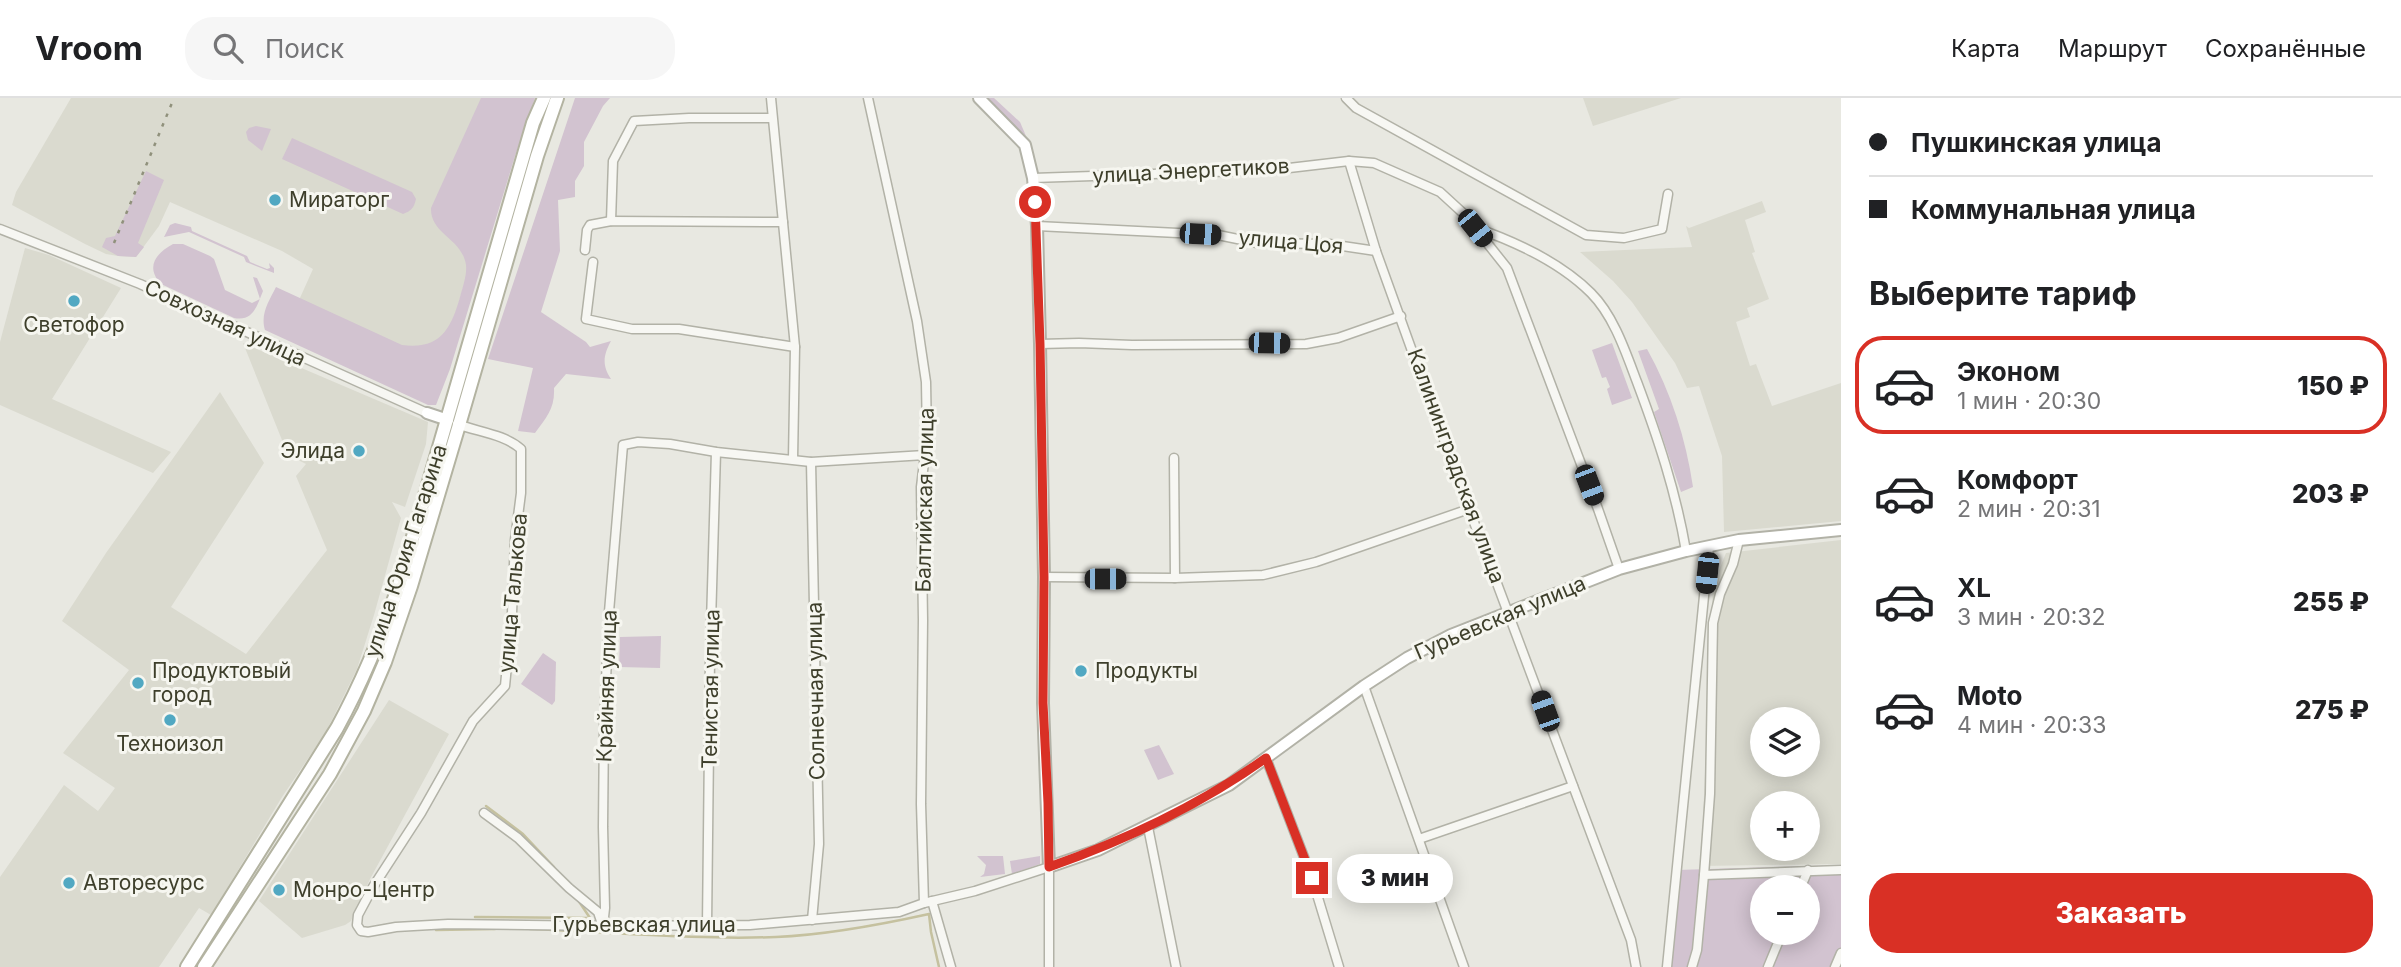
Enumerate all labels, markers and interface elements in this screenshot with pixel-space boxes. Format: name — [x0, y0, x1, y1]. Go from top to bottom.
search box — [185, 17, 675, 80]
text: Vroom — [35, 28, 143, 68]
icon: search — [209, 29, 247, 67]
text: Поиск — [265, 33, 344, 64]
text: Карта — [1951, 34, 2020, 63]
text: Маршрут — [2058, 34, 2167, 63]
text: Сохранённые — [2205, 34, 2366, 63]
text: Пушкинская улица — [1911, 127, 2162, 158]
street label: улица Энергетиков — [1092, 153, 1290, 188]
route start — [1019, 186, 1051, 218]
place label: Мираторг — [289, 187, 389, 212]
marker: Мираторг — [267, 192, 283, 208]
text: Коммунальная улица — [1911, 194, 2196, 225]
car — [1454, 205, 1497, 251]
car — [1179, 222, 1222, 246]
street label: улица Цоя — [1238, 224, 1344, 259]
street label: Совхозная улица — [141, 274, 310, 371]
text: Выберите тариф — [1869, 274, 2137, 313]
marker: Светофор — [66, 293, 82, 309]
place label: Светофор — [23, 312, 125, 337]
car — [1248, 332, 1291, 354]
street label: Калининградская улица — [1402, 345, 1511, 586]
icon: car — [1873, 354, 1936, 417]
text: Эконом — [1957, 356, 2060, 387]
text: 150 ₽ — [2297, 370, 2369, 401]
text: 1 мин · 20:30 — [1957, 387, 2101, 415]
street label: Балтийская улица — [910, 407, 939, 593]
place label: Элида — [280, 438, 345, 463]
street label: улица Юрия Гагарина — [359, 441, 452, 661]
marker: Элида — [351, 443, 367, 459]
car — [1572, 462, 1607, 508]
icon: car — [1873, 462, 1936, 525]
text: Комфорт — [1957, 464, 2078, 495]
text: 203 ₽ — [2292, 478, 2369, 509]
text: 2 мин · 20:31 — [1957, 495, 2101, 523]
street label: улица Талькова — [493, 512, 532, 674]
car — [1695, 551, 1720, 595]
car — [1085, 569, 1127, 590]
street label: Гурьевская улица — [1410, 570, 1589, 665]
icon: car — [1873, 570, 1936, 633]
text: XL — [1957, 572, 1991, 603]
text: 255 ₽ — [2293, 586, 2369, 617]
street label: Солнечная улица — [801, 602, 830, 780]
text: 3 мин · 20:32 — [1957, 603, 2106, 631]
street label: Крайняя улица — [591, 609, 622, 763]
street label: Тенистая улица — [697, 609, 724, 769]
place label: Продуктовый город — [152, 658, 291, 707]
place label: Продукты — [1095, 658, 1198, 683]
marker: Продукты — [1073, 663, 1089, 679]
marker: Продуктовый город — [130, 675, 146, 691]
icon: car — [1873, 678, 1936, 741]
text: Moto — [1957, 680, 2022, 711]
car — [1528, 688, 1563, 734]
text: 275 ₽ — [2295, 694, 2369, 725]
map controls — [1750, 707, 1820, 945]
button: layers — [1750, 707, 1820, 777]
text: 4 мин · 20:33 — [1957, 711, 2106, 739]
marker: Техноизол — [162, 712, 178, 728]
place label: Техноизол — [116, 731, 224, 756]
button: + — [1750, 791, 1820, 861]
callout: 3 мин — [1336, 854, 1452, 902]
route end — [1296, 862, 1328, 894]
text: 3 мин — [1361, 864, 1429, 892]
place label: Авторесурс — [83, 870, 205, 895]
button: Заказать — [1869, 873, 2373, 953]
marker: Авторесурс — [61, 875, 77, 891]
button: − — [1750, 875, 1820, 945]
place label: Монро-Центр — [293, 877, 435, 902]
marker: Монро-Центр — [271, 882, 287, 898]
street label: Гурьевская улица — [552, 912, 736, 937]

